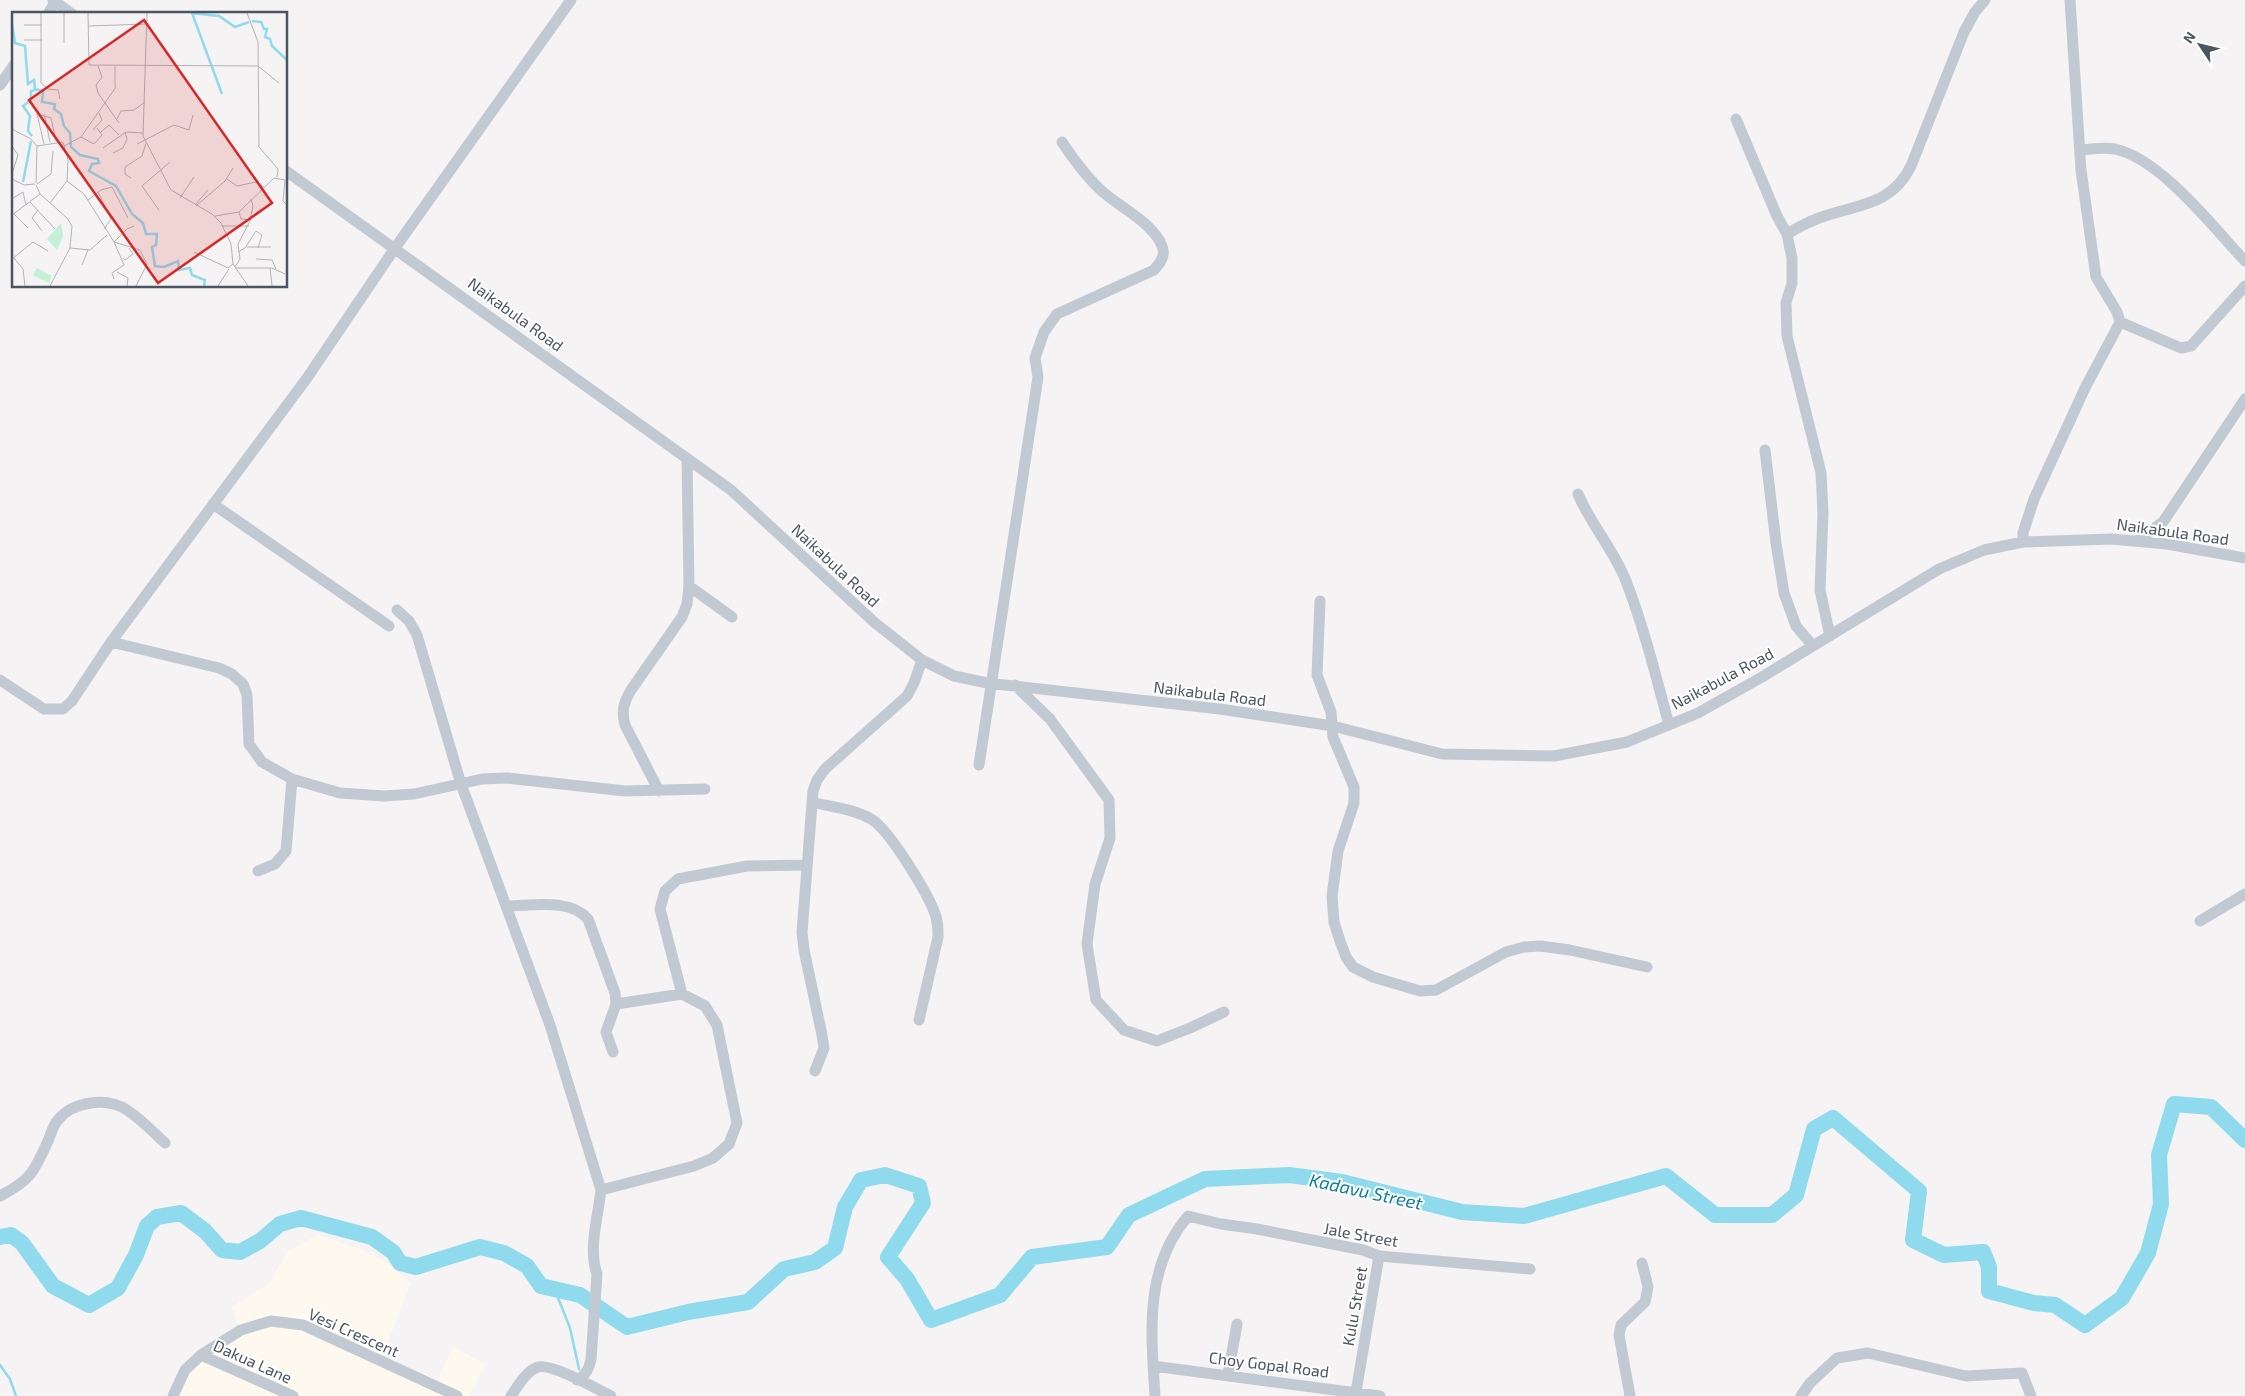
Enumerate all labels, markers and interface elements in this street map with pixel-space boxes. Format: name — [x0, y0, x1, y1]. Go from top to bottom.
inset map — [12, 12, 288, 288]
north arrow — [2175, 20, 2225, 70]
text: N — [2179, 28, 2199, 46]
street label: Naikabula Road — [465, 273, 567, 355]
street label: Naikabula Road — [2116, 514, 2230, 548]
street label: Naikabula Road — [788, 519, 884, 611]
street label: Naikabula Road — [1668, 643, 1776, 713]
street label: Naikabula Road — [1153, 677, 1267, 709]
water label: Kadavu Street — [1307, 1168, 1425, 1214]
street label: Jale Street — [1322, 1218, 1400, 1250]
street label: Kulu Street — [1338, 1265, 1370, 1347]
street label: Vesi Crescent — [306, 1304, 402, 1360]
street label: Dakua Lane — [211, 1335, 295, 1387]
street label: Choy Gopal Road — [1208, 1347, 1330, 1381]

